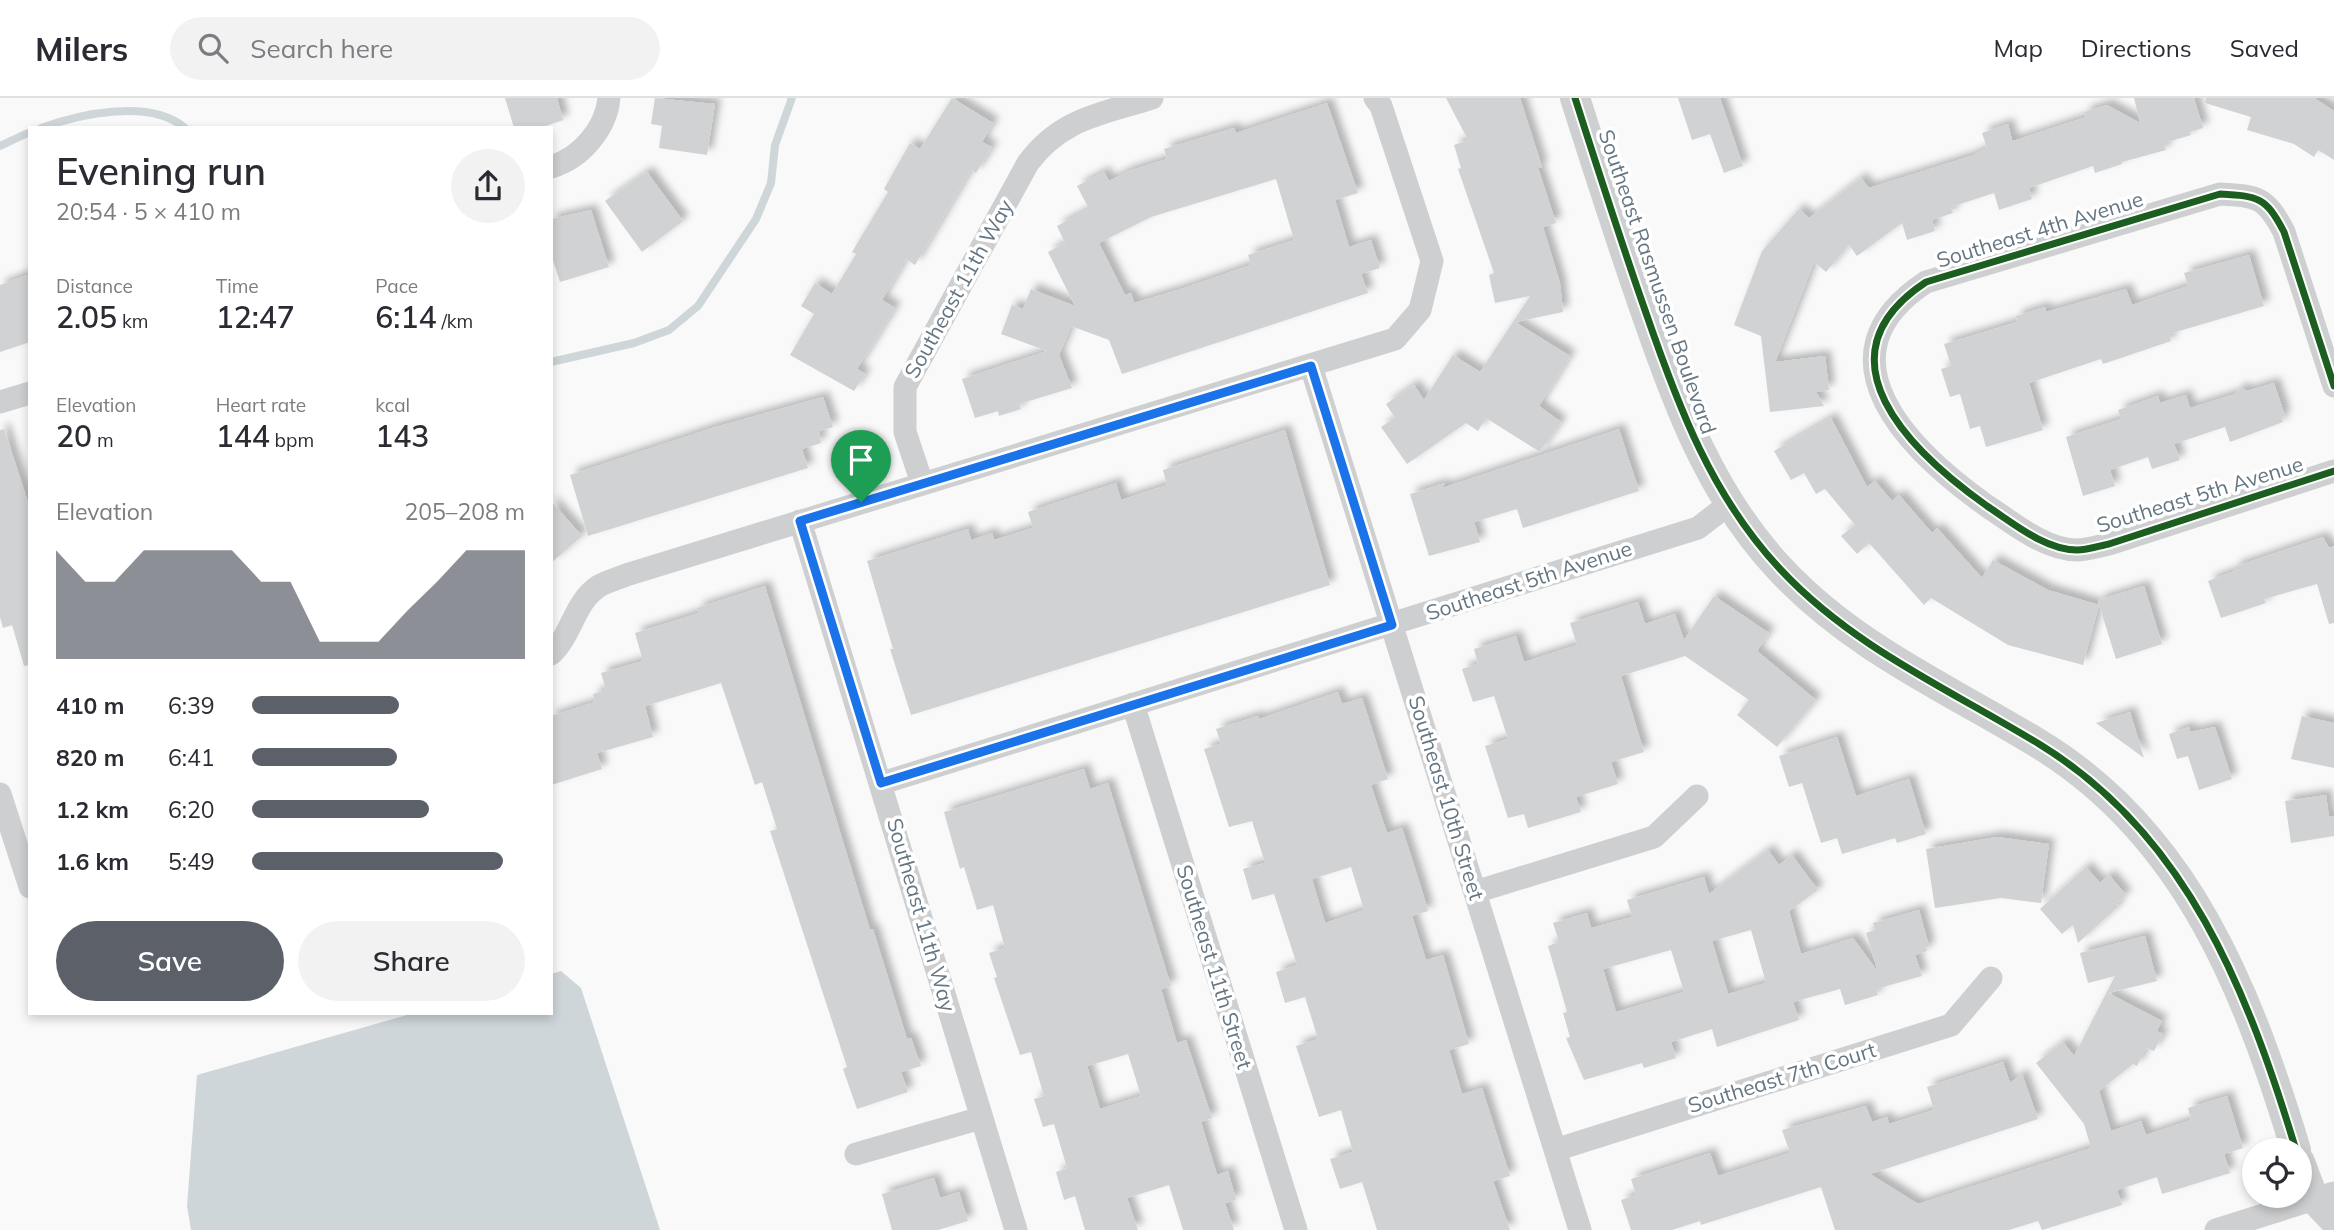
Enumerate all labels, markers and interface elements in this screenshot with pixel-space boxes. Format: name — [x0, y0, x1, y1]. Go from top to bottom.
search box — [170, 17, 660, 80]
text: Milers — [35, 28, 128, 69]
icon: search — [194, 29, 232, 67]
text: Search here — [250, 32, 393, 65]
text: Map — [1993, 33, 2043, 63]
text: Directions — [2081, 33, 2192, 63]
text: Saved — [2230, 33, 2299, 63]
street label: Southeast Rasmussen Boulevard — [1593, 126, 1722, 437]
text: Evening run — [56, 147, 266, 195]
button: share — [451, 149, 525, 223]
street label: Southeast 4th Avenue — [1933, 185, 2146, 273]
street label: Southeast 11th Way — [898, 195, 1018, 382]
text: 20:54 · 5 × 410 m — [56, 197, 241, 226]
text: Distance — [56, 274, 133, 298]
text: Time — [216, 274, 259, 298]
text: Pace — [375, 274, 418, 298]
text: 2.05 — [56, 298, 117, 336]
text: 12:47 — [216, 298, 295, 336]
text: 6:14 — [375, 298, 436, 336]
text: km — [117, 309, 149, 333]
text: /km — [436, 309, 473, 333]
text: Elevation — [56, 393, 136, 417]
text: Heart rate — [216, 393, 306, 417]
text: kcal — [375, 393, 410, 417]
text: 20 — [56, 417, 92, 455]
text: 144 — [216, 417, 270, 455]
text: 143 — [375, 417, 429, 455]
text: m — [92, 428, 114, 452]
text: bpm — [270, 428, 314, 452]
pin — [831, 430, 891, 502]
icon: arrive — [842, 441, 880, 479]
street label: Southeast 5th Avenue — [2093, 450, 2306, 538]
text: Elevation — [56, 497, 153, 526]
text: 205–208 m — [404, 497, 525, 526]
street label: Southeast 5th Avenue — [1422, 534, 1635, 626]
text: 410 m — [56, 691, 124, 720]
text: 6:39 — [168, 691, 215, 720]
street label: Southeast 10th Street — [1403, 692, 1490, 903]
text: 820 m — [56, 743, 124, 772]
text: 6:41 — [168, 743, 215, 772]
text: 1.2 km — [56, 795, 129, 824]
text: 6:20 — [168, 795, 215, 824]
street label: Southeast 11th Way — [882, 815, 962, 1015]
text: 1.6 km — [56, 847, 129, 876]
text: 5:49 — [168, 847, 215, 876]
street label: Southeast 11th Street — [1171, 861, 1258, 1072]
button: Save — [56, 921, 284, 1001]
button: Share — [298, 921, 525, 1001]
street label: Southeast 7th Court — [1685, 1036, 1879, 1118]
map controls — [2242, 1138, 2312, 1208]
button: locate — [2242, 1138, 2312, 1208]

